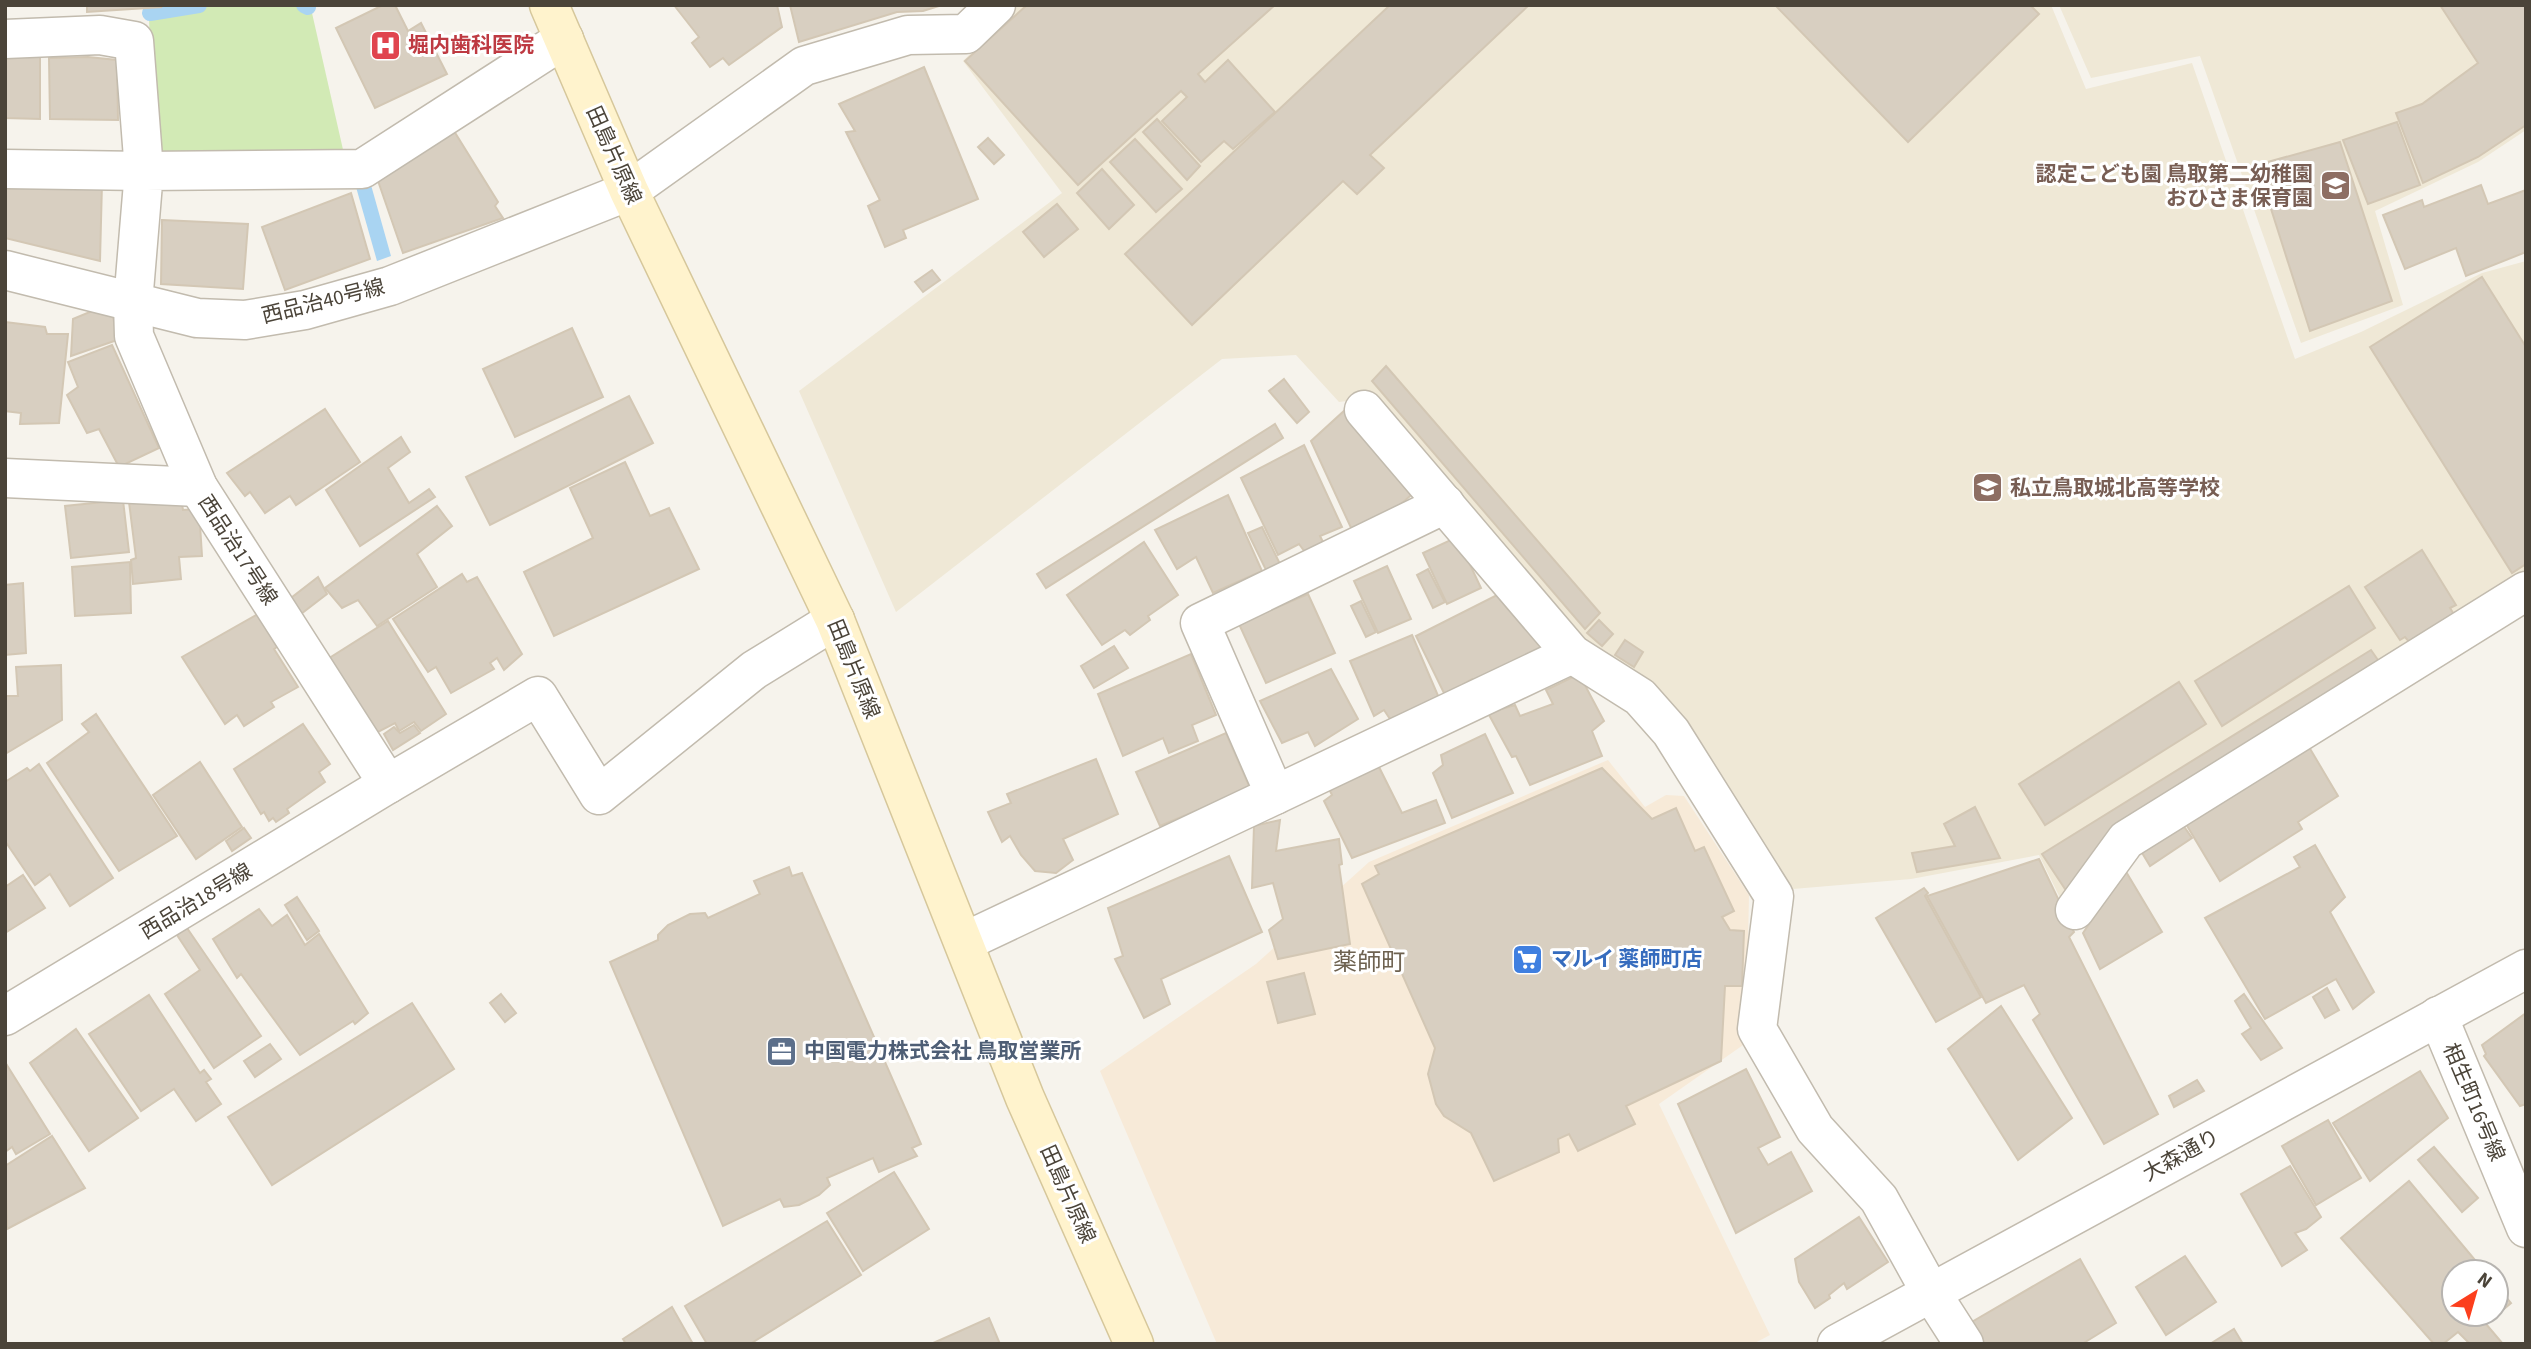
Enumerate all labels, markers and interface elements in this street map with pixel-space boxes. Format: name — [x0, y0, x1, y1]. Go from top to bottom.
hospital icon: 堀内歯科医院 — [368, 28, 402, 62]
place label: 堀内歯科医院 — [408, 30, 534, 60]
street label: 田島片原線 — [579, 101, 649, 209]
place label: 認定こども園 鳥取第二幼稚園 おひさま保育園 — [2036, 159, 2313, 213]
school or university icon: 認定こども園 鳥取第二幼稚園 おひさま保育園 — [2319, 169, 2353, 203]
street label: 西品治40号線 — [258, 271, 388, 331]
school or university icon: 私立鳥取城北高等学校 — [1970, 471, 2004, 505]
place label: 私立鳥取城北高等学校 — [2010, 473, 2220, 503]
street label: 西品治17号線 — [191, 489, 285, 611]
street label: 田島片原線 — [820, 615, 888, 723]
street label: 西品治18号線 — [134, 856, 258, 946]
supermarket icon: マルイ 薬師町店 — [1511, 942, 1545, 976]
place label: マルイ 薬師町店 — [1551, 944, 1702, 974]
district label: 薬師町 — [1333, 945, 1405, 980]
office icon: 中国電力株式会社 鳥取営業所 — [764, 1034, 798, 1068]
place label: 中国電力株式会社 鳥取営業所 — [804, 1036, 1081, 1066]
street label: 相生町16号線 — [2436, 1038, 2512, 1166]
street label: 大森通り — [2137, 1122, 2225, 1188]
street label: 田島片原線 — [1033, 1140, 1103, 1248]
north arrow — [2440, 1258, 2510, 1328]
text: N — [2471, 1266, 2498, 1295]

